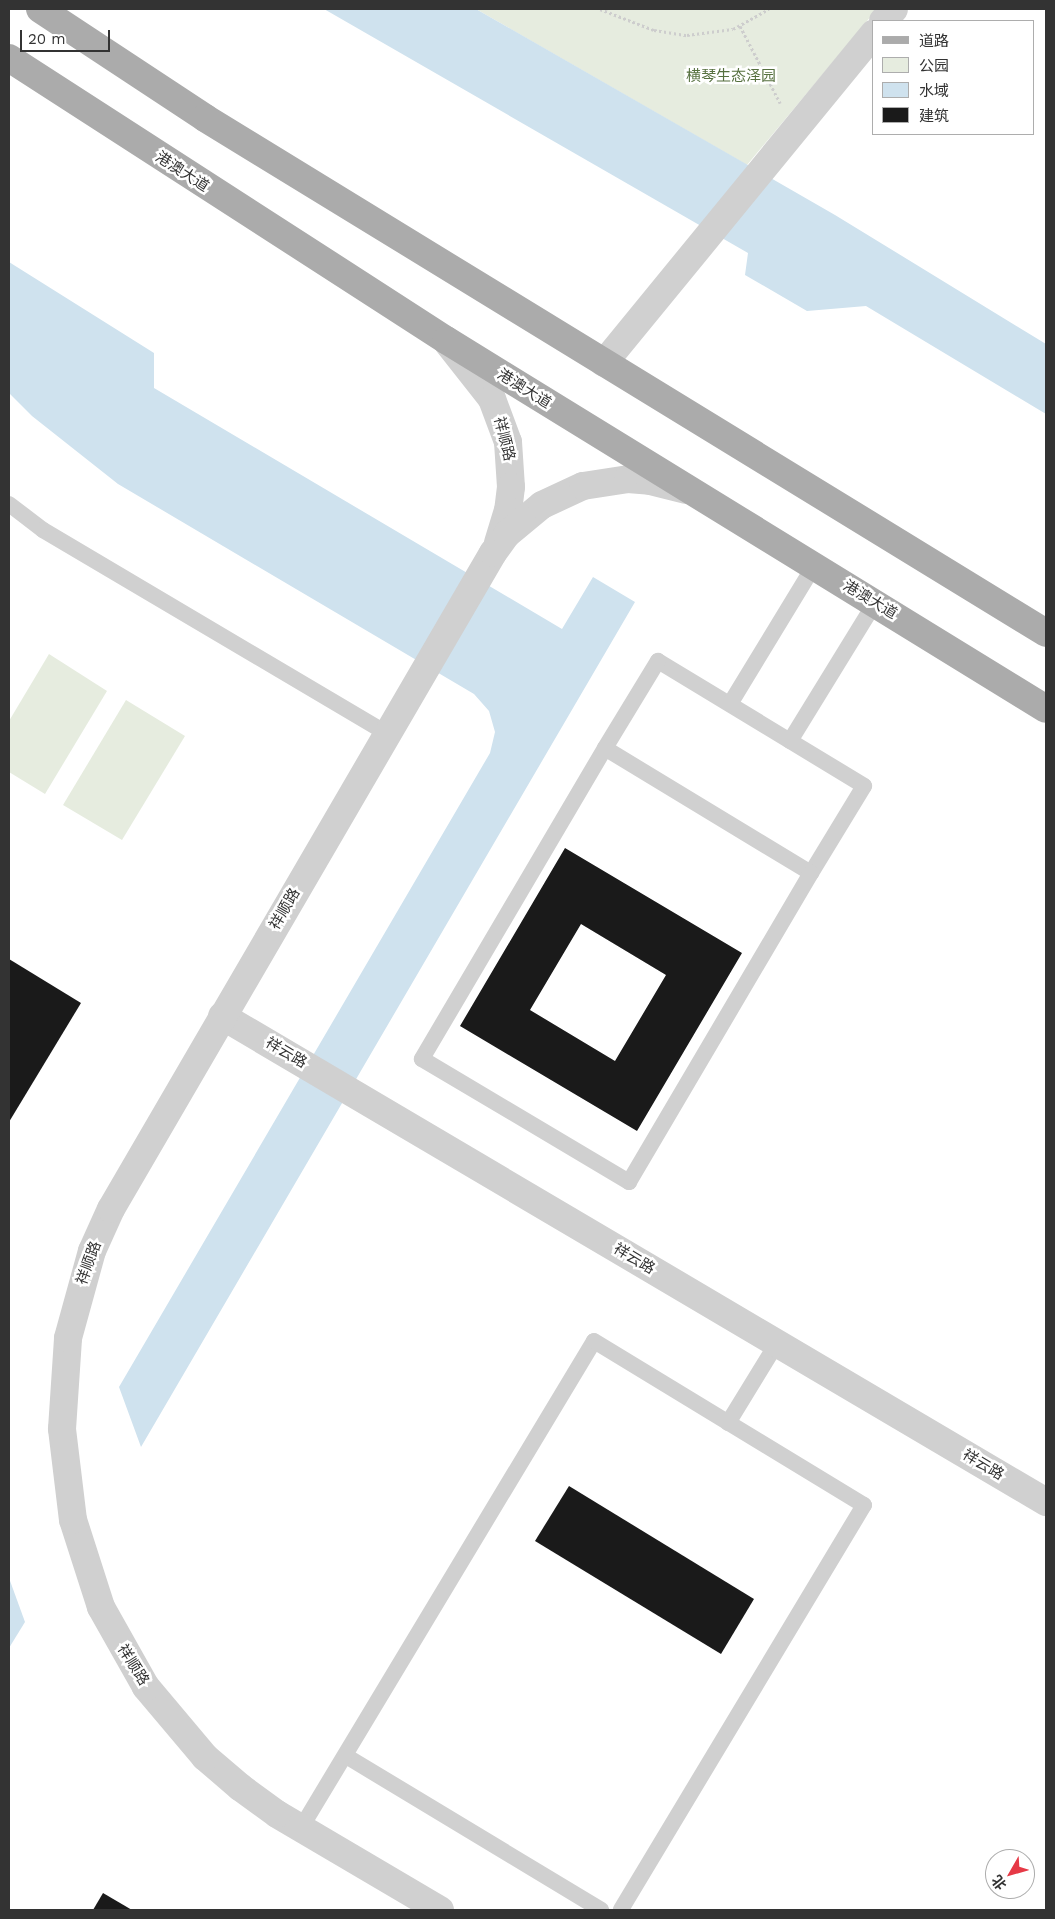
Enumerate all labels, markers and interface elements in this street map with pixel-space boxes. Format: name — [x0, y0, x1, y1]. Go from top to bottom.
scale bar — [22, 20, 112, 52]
legend — [872, 20, 1035, 135]
text: 20 m — [28, 30, 66, 48]
text: 道路 — [919, 32, 949, 50]
text: 公园 — [919, 57, 949, 75]
park label: 横琴生态泽园 — [686, 68, 776, 86]
text: 水域 — [919, 82, 949, 100]
text: 建筑 — [919, 107, 949, 125]
street label: 港澳大道 — [152, 148, 212, 196]
street label: 港澳大道 — [494, 365, 554, 413]
street label: 祥顺路 — [490, 415, 518, 463]
street label: 港澳大道 — [840, 577, 900, 623]
street label: 祥顺路 — [266, 885, 304, 933]
street label: 祥云路 — [262, 1034, 310, 1072]
street label: 祥顺路 — [73, 1239, 105, 1287]
street label: 祥云路 — [610, 1240, 658, 1278]
street label: 祥云路 — [959, 1446, 1007, 1484]
street label: 祥顺路 — [113, 1641, 153, 1689]
north arrow — [985, 1849, 1035, 1899]
text: 北 — [988, 1872, 1010, 1893]

